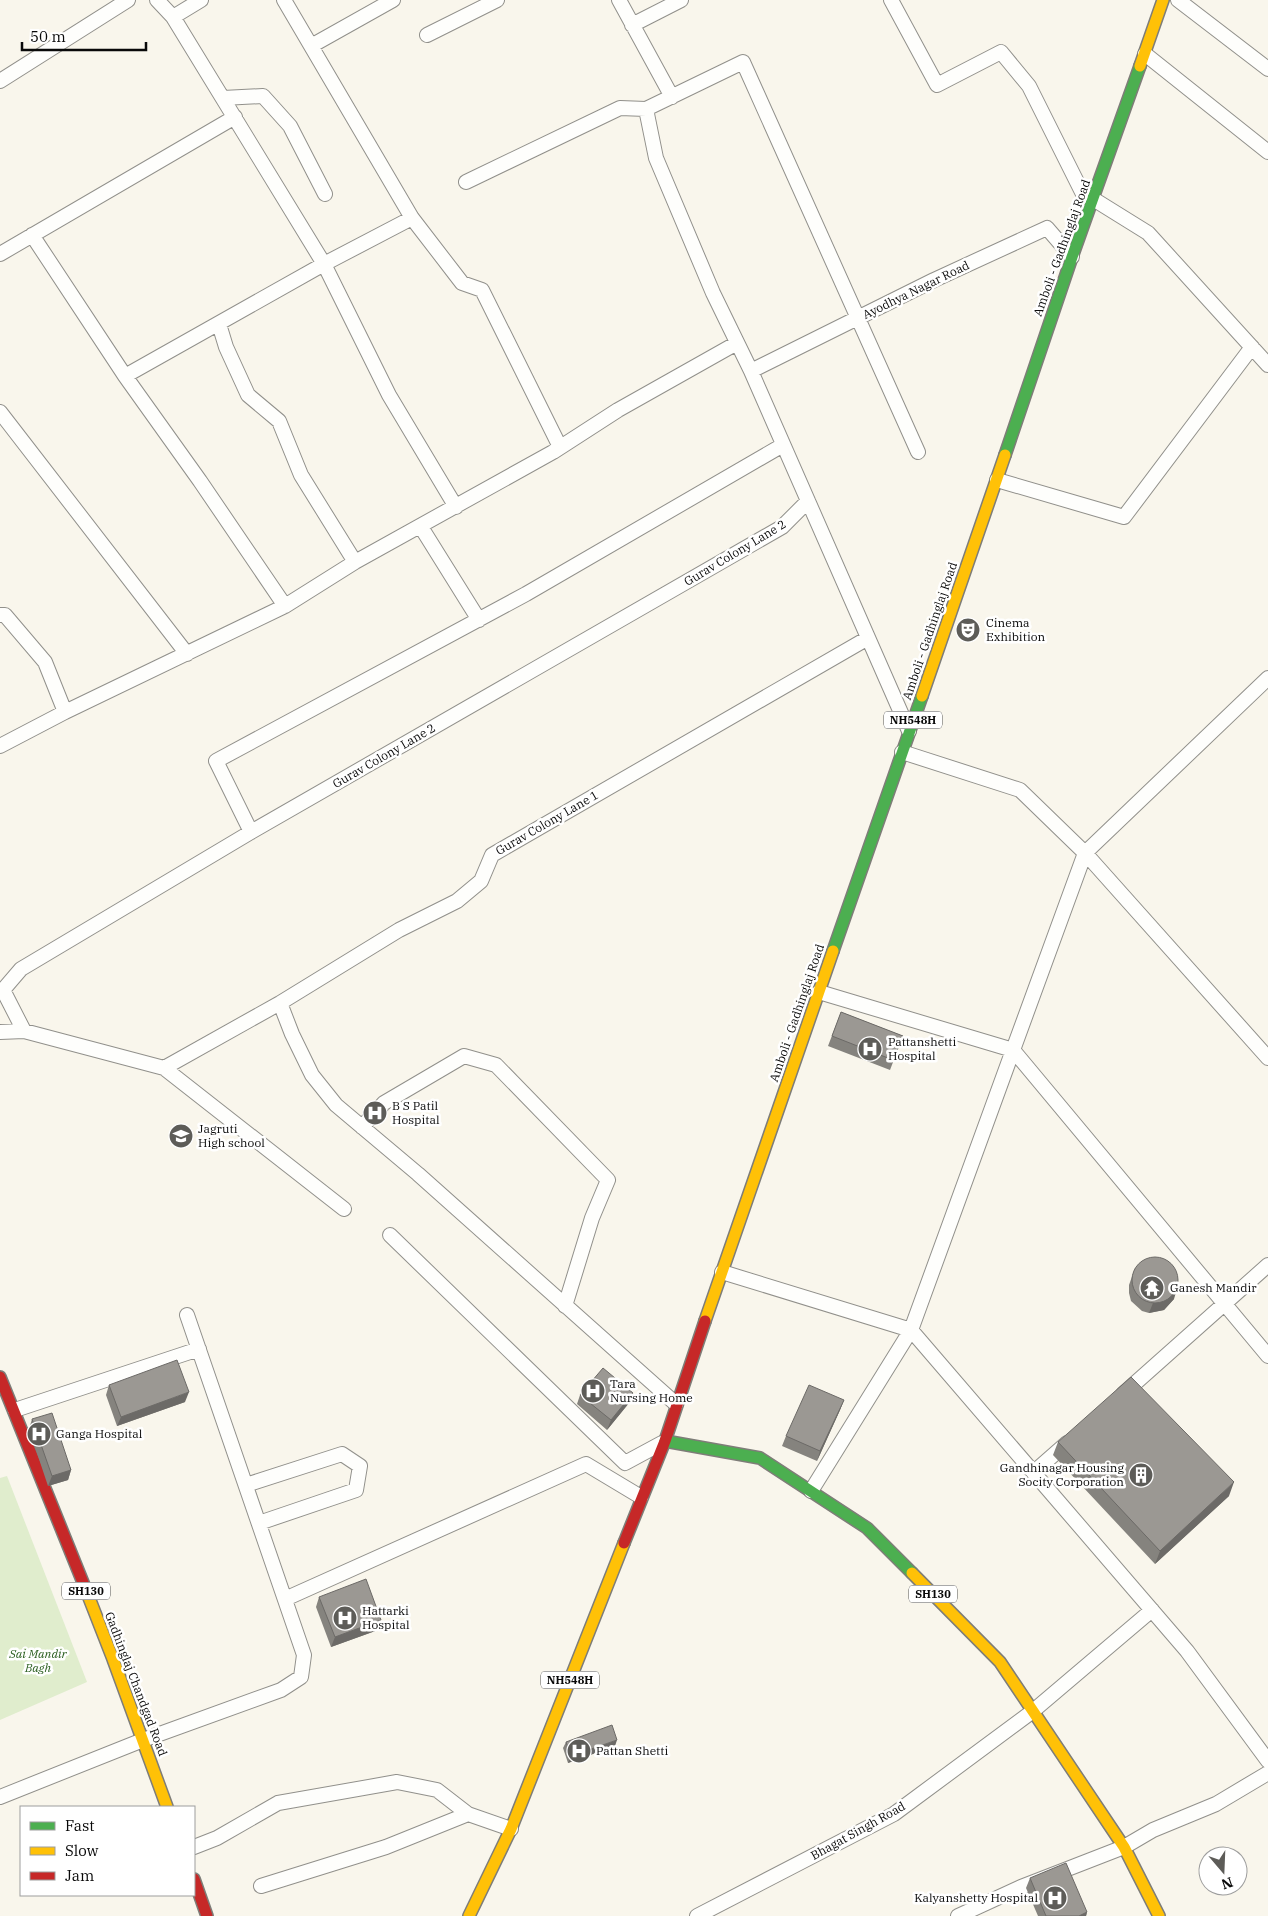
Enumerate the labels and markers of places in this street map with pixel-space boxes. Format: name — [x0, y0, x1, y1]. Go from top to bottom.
place label: Cinema Exhibition — [986, 615, 1045, 644]
theatre icon: Cinema Exhibition — [955, 617, 981, 643]
place label: Pattanshetti Hospital — [888, 1034, 956, 1063]
hospital icon: Pattanshetti Hospital — [857, 1036, 883, 1062]
place label: B S Patil Hospital — [392, 1098, 440, 1127]
hospital icon: B S Patil Hospital — [362, 1100, 388, 1126]
place label: Jagruti High school — [198, 1121, 265, 1150]
school or university icon: Jagruti High school — [168, 1123, 194, 1149]
temple icon: Ganesh Mandir — [1139, 1275, 1165, 1301]
place label: Ganesh Mandir — [1170, 1280, 1257, 1295]
place label: Tara Nursing Home — [610, 1376, 693, 1405]
hospital icon: Tara Nursing Home — [580, 1378, 606, 1404]
hospital icon: Ganga Hospital — [26, 1421, 52, 1447]
place label: Ganga Hospital — [56, 1426, 143, 1441]
place label: Gandhinagar Housing Socity Corporation — [1000, 1460, 1124, 1489]
building icon: Gandhinagar Housing Socity Corporation — [1128, 1462, 1154, 1488]
place label: Hattarki Hospital — [362, 1603, 410, 1632]
hospital icon: Hattarki Hospital — [332, 1605, 358, 1631]
hospital icon: Pattan Shetti — [566, 1738, 592, 1764]
place label: Pattan Shetti — [596, 1743, 668, 1758]
hospital icon: Kalyanshetty Hospital — [1042, 1885, 1068, 1911]
place label: Kalyanshetty Hospital — [914, 1890, 1038, 1905]

